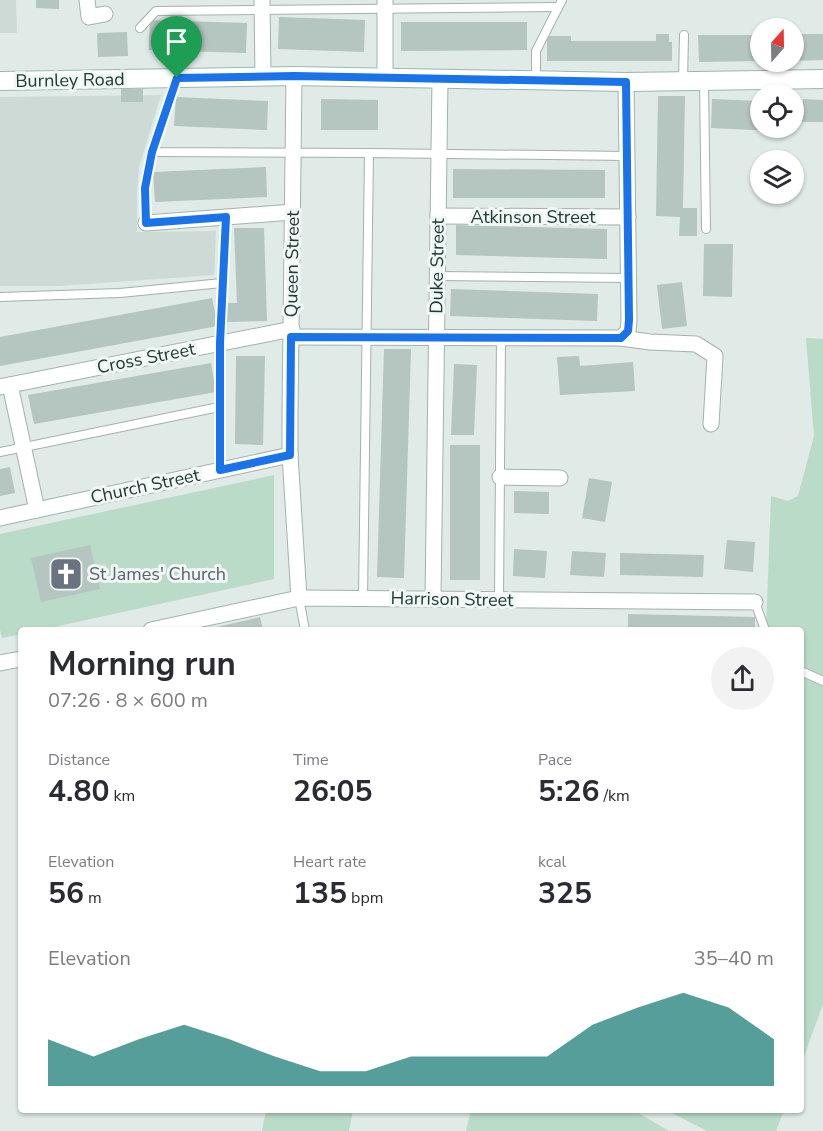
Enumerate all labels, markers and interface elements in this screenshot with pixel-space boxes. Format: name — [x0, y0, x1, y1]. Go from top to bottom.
pin — [151, 16, 202, 78]
north arrow — [750, 18, 804, 72]
map controls — [750, 18, 804, 204]
icon: arrive — [160, 25, 193, 58]
street label: Burnley Road — [15, 67, 125, 93]
button: locate — [750, 84, 804, 138]
button: layers — [750, 150, 804, 204]
street label: Atkinson Street — [470, 205, 596, 229]
street label: Queen Street — [279, 210, 305, 318]
street label: Duke Street — [424, 217, 450, 314]
street label: Cross Street — [95, 337, 198, 379]
street label: Church Street — [88, 463, 202, 509]
church icon: St James' Church — [48, 556, 84, 592]
place label: St James' Church — [89, 562, 226, 586]
street label: Harrison Street — [390, 586, 514, 612]
text: Morning run — [48, 642, 236, 687]
button: share — [711, 647, 774, 710]
text: 07:26 · 8 × 600 m — [48, 687, 208, 714]
text: Distance — [48, 749, 110, 771]
text: Time — [293, 749, 329, 771]
text: Pace — [538, 749, 572, 771]
text: 4.80 — [48, 771, 109, 812]
text: 26:05 — [293, 771, 372, 812]
text: 5:26 — [538, 771, 599, 812]
text: km — [109, 785, 135, 807]
text: /km — [599, 785, 630, 807]
text: Elevation — [48, 851, 114, 873]
text: Heart rate — [293, 851, 366, 873]
text: kcal — [538, 851, 566, 873]
text: 56 — [48, 873, 84, 914]
text: 135 — [293, 873, 347, 914]
text: 325 — [538, 873, 592, 914]
text: m — [84, 887, 102, 909]
text: bpm — [347, 887, 383, 909]
text: Elevation — [48, 945, 131, 972]
text: 35–40 m — [694, 945, 774, 972]

